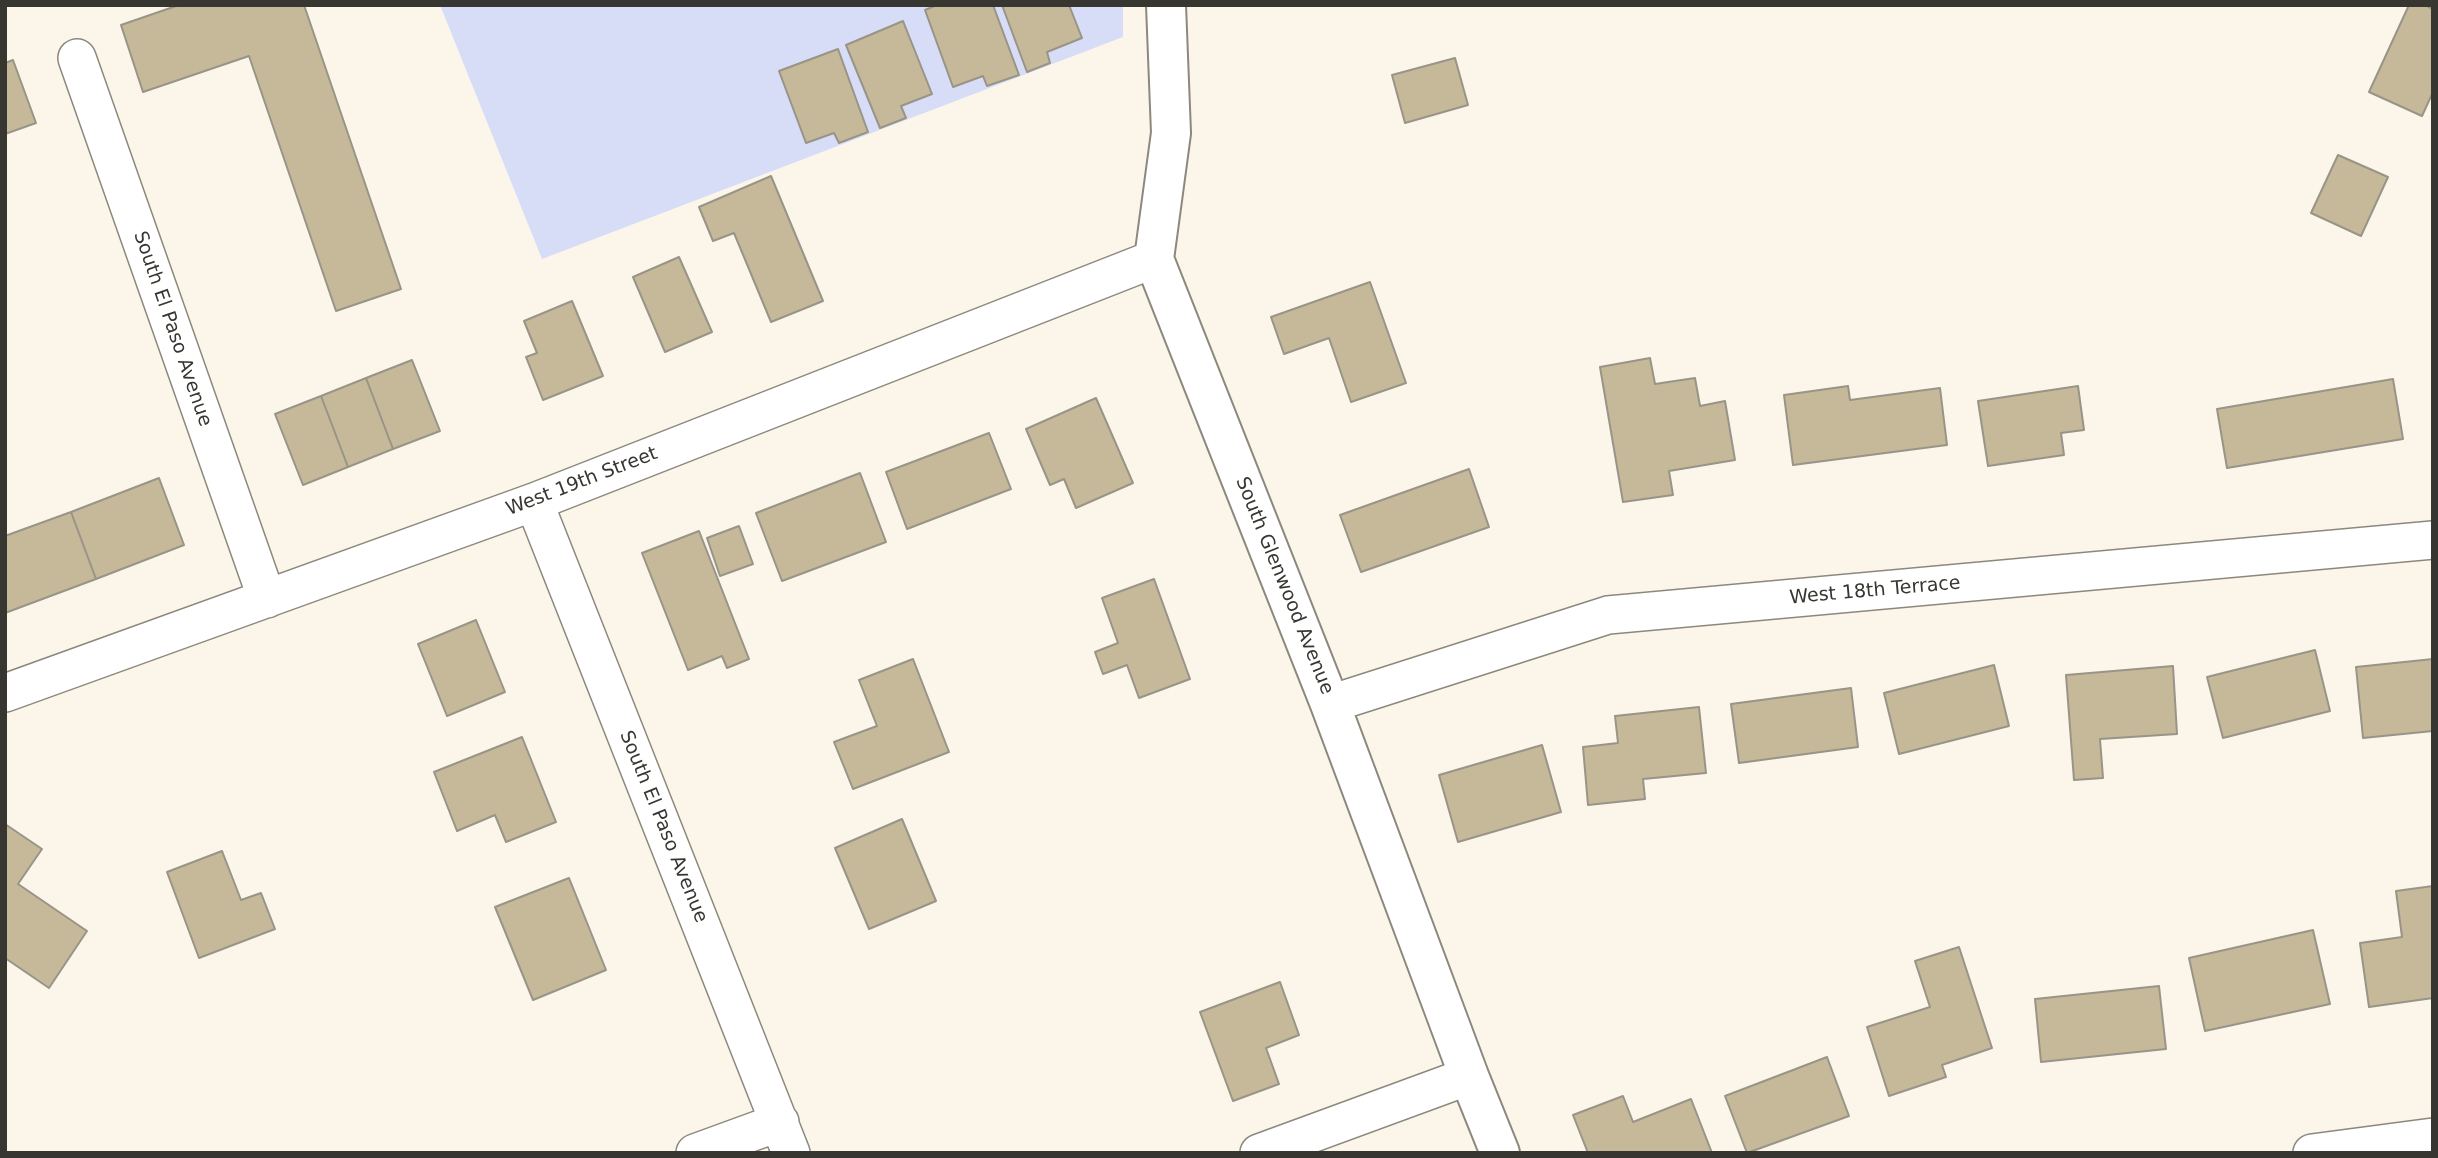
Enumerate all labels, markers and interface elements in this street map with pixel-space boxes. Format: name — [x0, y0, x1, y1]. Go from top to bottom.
street label: South El Paso Avenue — [128, 228, 216, 430]
street label: West 19th Street — [503, 443, 661, 521]
street label: South Glenwood Avenue — [1230, 474, 1338, 698]
street label: West 18th Terrace — [1789, 572, 1961, 610]
street label: South El Paso Avenue — [614, 728, 712, 926]

